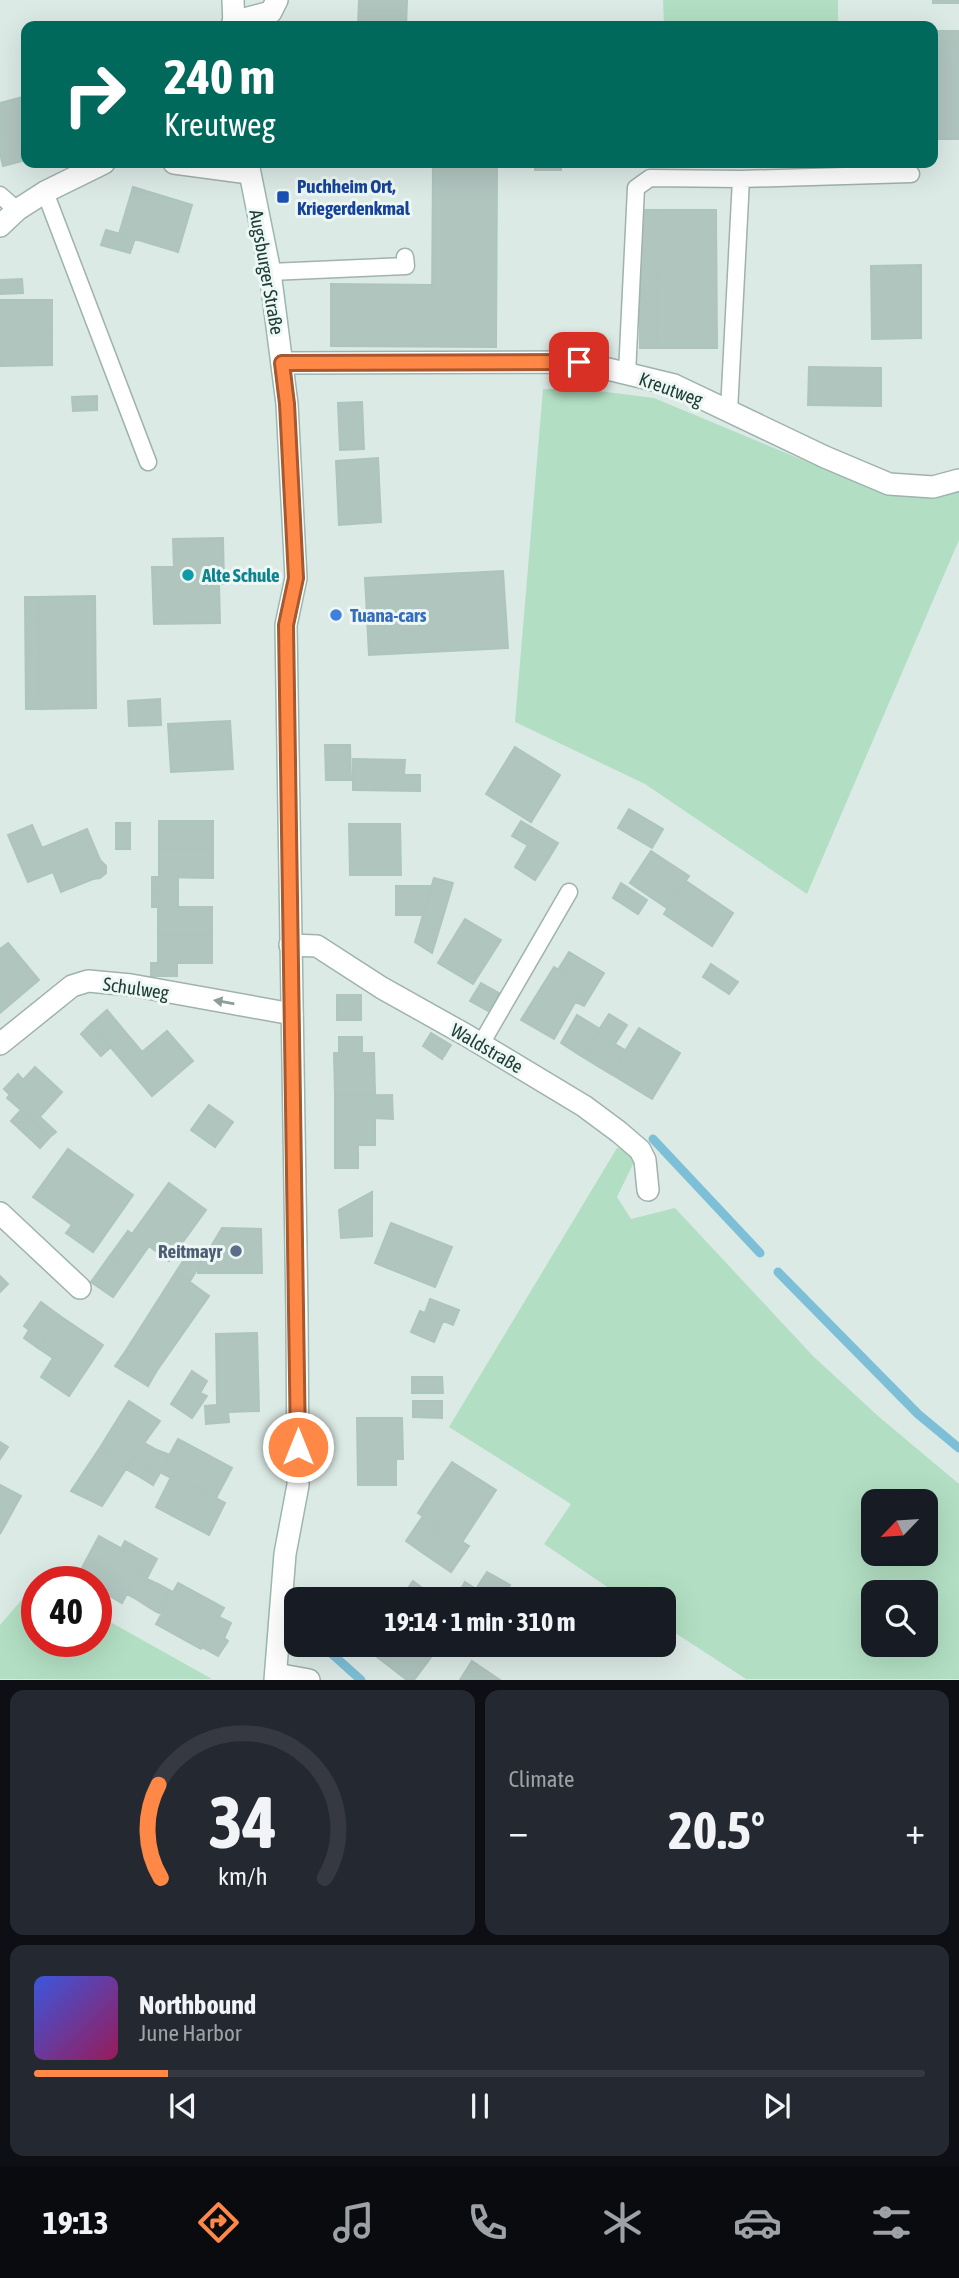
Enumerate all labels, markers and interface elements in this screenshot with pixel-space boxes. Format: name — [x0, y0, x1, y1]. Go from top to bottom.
text: 240 m — [164, 48, 275, 104]
icon: right — [49, 49, 140, 140]
text: Kreutweg — [164, 106, 275, 143]
place label: Puchheim Ort, Kriegerdenkmal — [297, 175, 411, 219]
marker: Puchheim Ort, Kriegerdenkmal — [275, 189, 291, 205]
street label: Augsburger Straße — [245, 208, 289, 336]
pin — [549, 332, 609, 392]
icon: arrive — [560, 343, 598, 381]
street label: Kreutweg — [636, 367, 707, 411]
place label: Alte Schule — [201, 564, 280, 586]
marker: Alte Schule — [180, 567, 196, 583]
place label: Tuana-cars — [350, 604, 427, 626]
marker: Tuana-cars — [328, 607, 344, 623]
street label: Schulweg — [102, 973, 171, 1004]
one-way arrow — [213, 996, 235, 1007]
street label: Waldstraße — [447, 1019, 527, 1077]
place label: Reitmayr — [158, 1240, 222, 1262]
marker: Reitmayr — [228, 1243, 244, 1259]
position arrow — [261, 1410, 335, 1484]
north arrow — [861, 1489, 938, 1566]
map controls — [861, 1489, 938, 1657]
speed limit sign: 40 — [21, 1566, 112, 1657]
button: search — [861, 1580, 938, 1657]
text: 19:14 · 1 min · 310 m — [385, 1607, 575, 1637]
text: Climate — [509, 1766, 574, 1792]
text: 34 — [208, 1781, 276, 1864]
text: 20.5° — [668, 1800, 765, 1860]
text: − — [509, 1809, 528, 1852]
text: + — [905, 1809, 925, 1852]
text: km/h — [217, 1862, 267, 1890]
text: Northbound — [139, 1990, 256, 2020]
text: June Harbor — [139, 2020, 242, 2046]
icon: previous — [164, 2087, 202, 2125]
icon: pause — [461, 2087, 499, 2125]
icon: next — [758, 2087, 796, 2125]
icon: directions — [194, 2198, 243, 2247]
icon: music — [329, 2198, 378, 2247]
icon: phone — [463, 2198, 512, 2247]
icon: climate — [598, 2198, 647, 2247]
icon: car — [733, 2198, 782, 2247]
icon: filters — [867, 2198, 916, 2247]
text: 19:13 — [43, 2204, 109, 2241]

